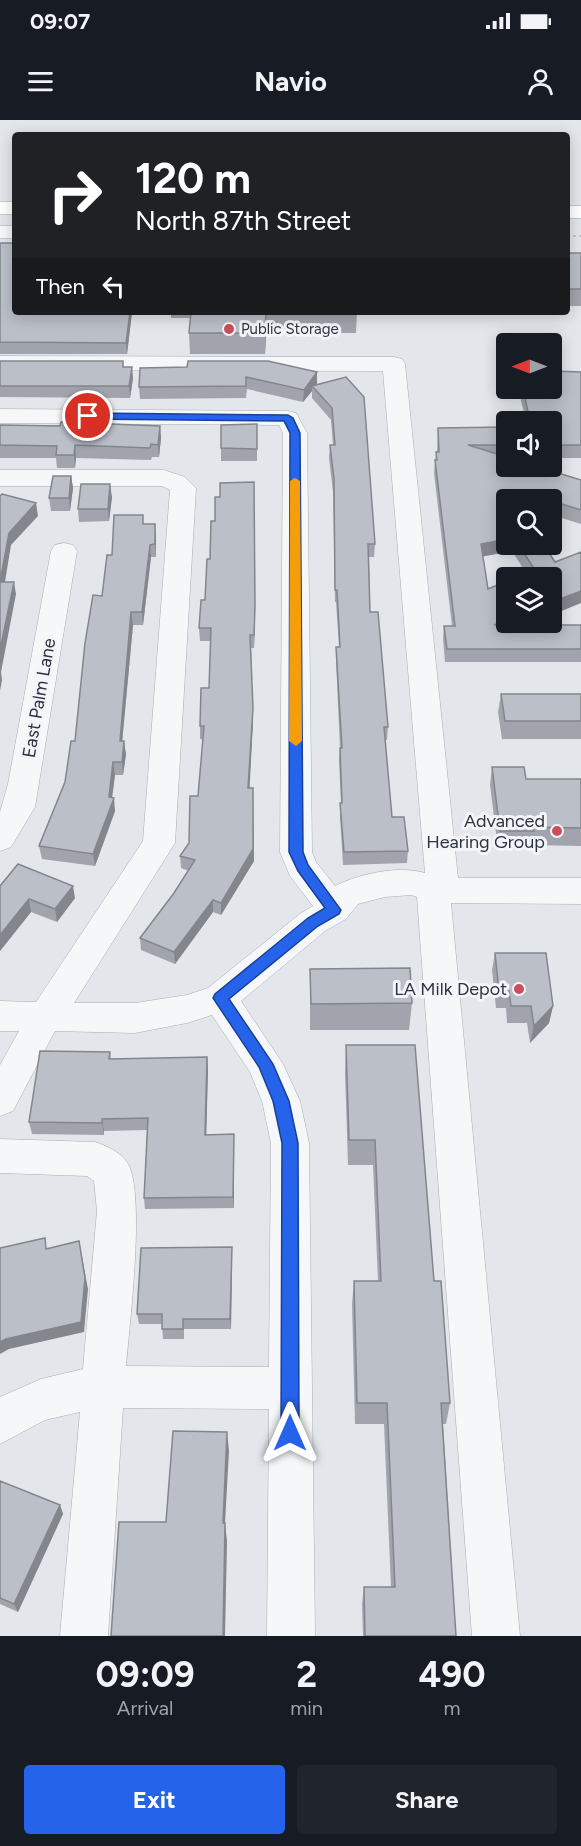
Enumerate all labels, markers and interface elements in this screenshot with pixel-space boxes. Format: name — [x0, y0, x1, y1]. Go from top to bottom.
text: 09:07 — [30, 8, 90, 35]
icon: menu — [24, 65, 57, 98]
text: Navio — [254, 65, 327, 98]
icon: person — [524, 65, 557, 98]
text: 120 m — [135, 153, 251, 204]
icon: right — [36, 156, 114, 234]
text: North 87th Street — [135, 204, 351, 237]
icon: left — [97, 270, 130, 303]
text: Then — [36, 273, 85, 300]
place label: Public Storage — [241, 320, 339, 338]
marker: Public Storage — [222, 322, 236, 336]
north arrow — [496, 333, 562, 399]
map controls — [496, 333, 562, 633]
pin — [62, 390, 113, 441]
icon: arrive — [71, 399, 104, 432]
button: sound — [496, 411, 562, 477]
button: search — [496, 489, 562, 555]
button: layers — [496, 567, 562, 633]
street label: East Palm Lane — [18, 636, 60, 760]
place label: Advanced Hearing Group — [426, 810, 545, 853]
marker: Advanced Hearing Group — [550, 824, 564, 838]
place label: LA Milk Depot — [394, 978, 507, 1000]
marker: LA Milk Depot — [512, 982, 526, 996]
position arrow — [258, 1401, 322, 1465]
text: 09:09 — [95, 1653, 195, 1696]
text: 2 — [296, 1653, 317, 1696]
text: 490 — [419, 1653, 486, 1696]
text: Arrival — [117, 1696, 173, 1720]
text: min — [290, 1696, 323, 1720]
text: m — [443, 1696, 461, 1720]
button: Exit — [24, 1765, 285, 1834]
button: Share — [297, 1765, 557, 1834]

